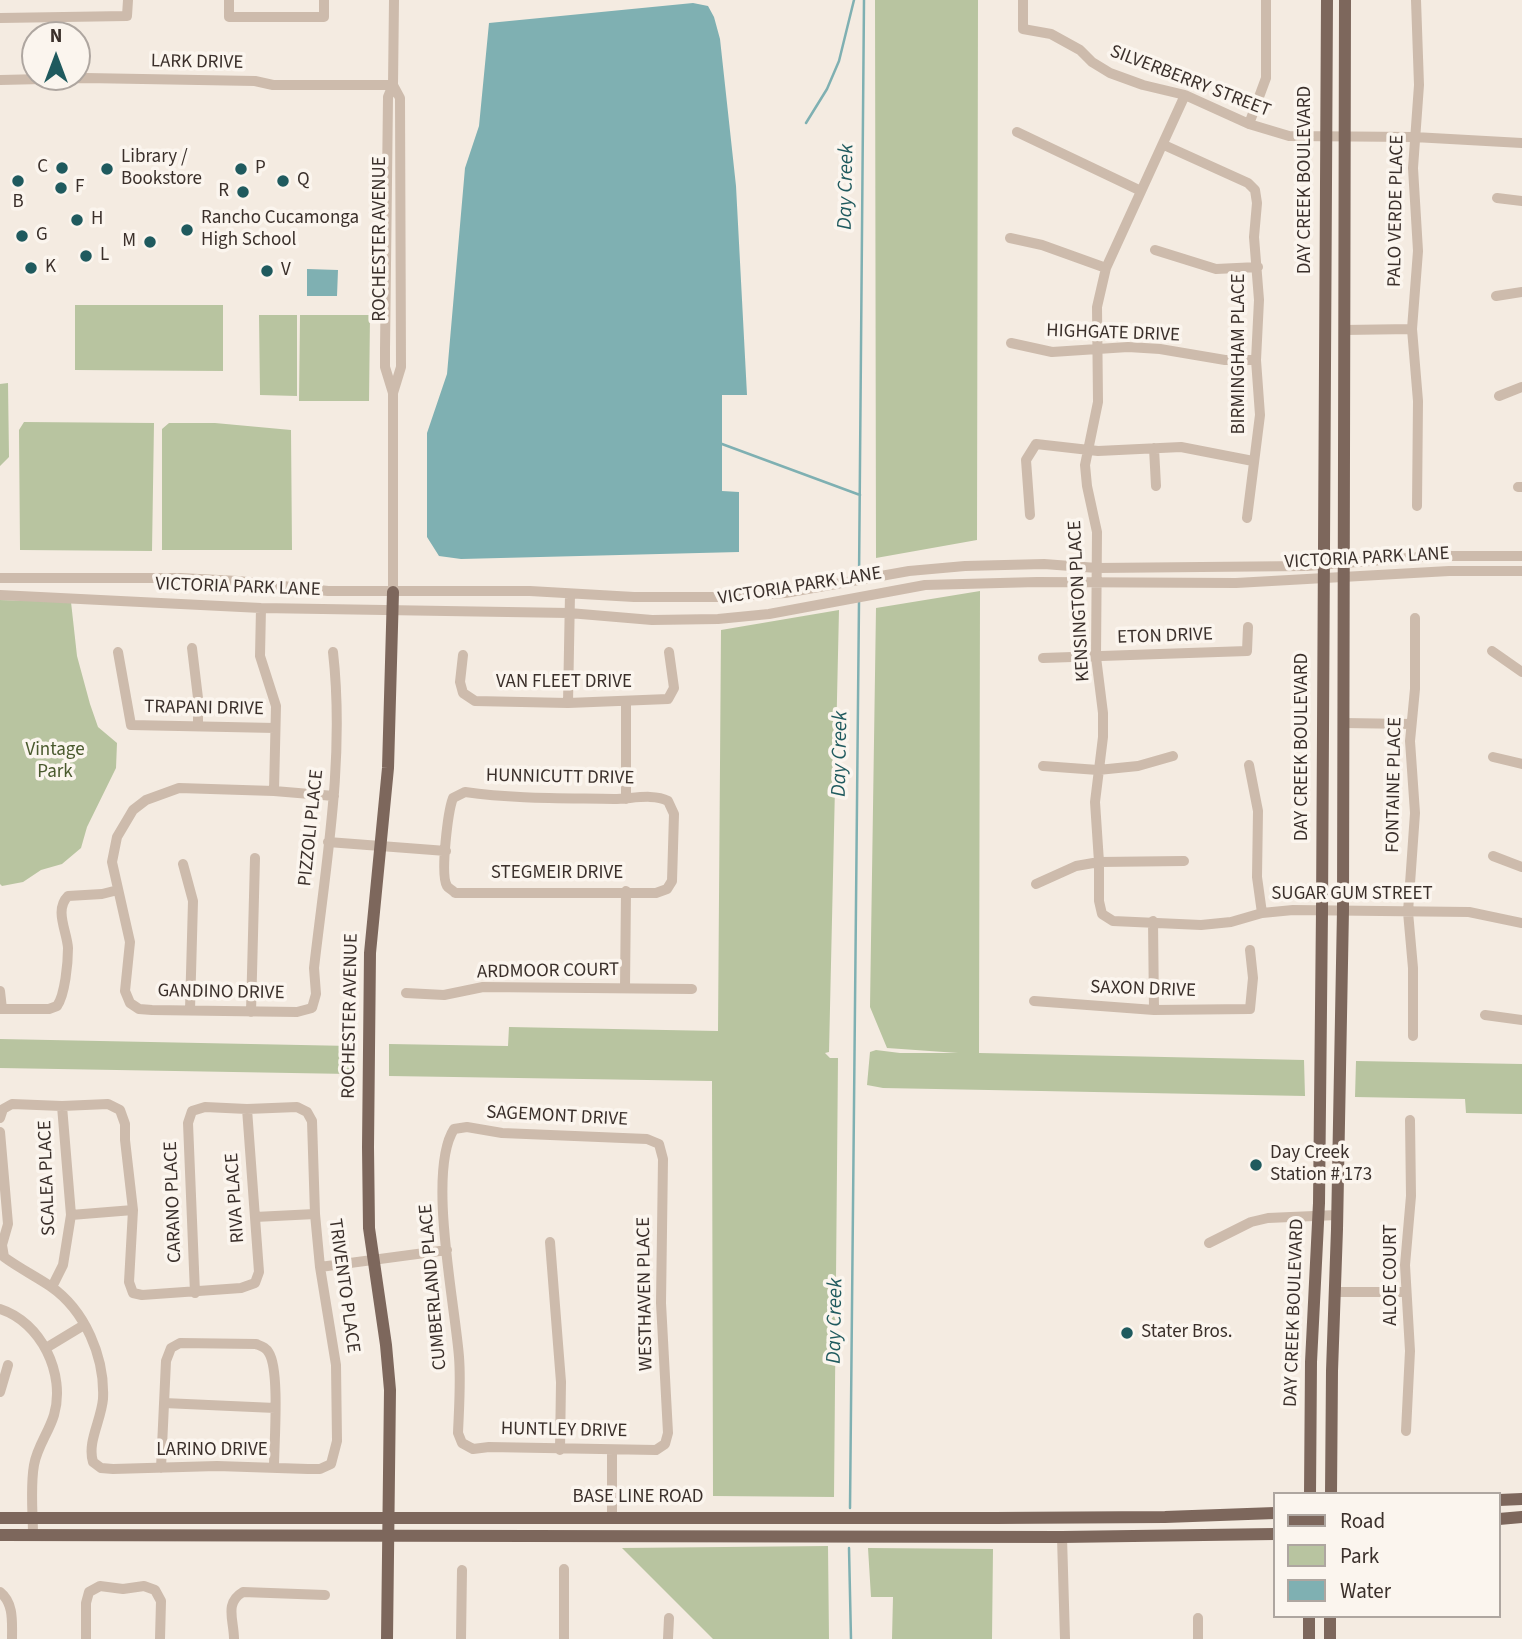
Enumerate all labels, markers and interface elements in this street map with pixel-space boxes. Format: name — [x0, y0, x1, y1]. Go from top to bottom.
north arrow — [21, 21, 91, 91]
text: N — [50, 23, 62, 50]
street label: SILVERBERRY STREET — [1106, 41, 1274, 123]
street label: LARK DRIVE — [151, 51, 243, 75]
street label: DAY CREEK BOULEVARD — [1295, 86, 1317, 274]
street label: PALO VERDE PLACE — [1384, 135, 1410, 287]
water label: Day Creek — [834, 144, 860, 230]
place label: Library / Bookstore — [121, 147, 202, 191]
street label: ROCHESTER AVENUE — [370, 156, 392, 322]
place label: C — [37, 157, 48, 179]
place label: P — [255, 158, 266, 180]
marker: C — [54, 160, 70, 176]
marker: Library / Bookstore — [99, 161, 115, 177]
marker: P — [233, 161, 249, 177]
place label: Q — [297, 170, 310, 192]
marker: B — [10, 173, 26, 189]
marker: Q — [275, 173, 291, 189]
place label: F — [75, 177, 84, 199]
marker: F — [53, 180, 69, 196]
place label: R — [218, 181, 229, 203]
marker: R — [235, 184, 251, 200]
place label: B — [12, 192, 24, 214]
place label: Rancho Cucamonga High School — [201, 208, 359, 252]
place label: H — [91, 209, 103, 231]
marker: H — [69, 212, 85, 228]
marker: Rancho Cucamonga High School — [179, 222, 195, 238]
place label: G — [36, 225, 48, 247]
marker: G — [14, 228, 30, 244]
place label: M — [122, 231, 136, 253]
marker: M — [142, 234, 158, 250]
place label: L — [100, 245, 109, 267]
marker: L — [78, 248, 94, 264]
place label: K — [45, 257, 56, 279]
marker: K — [23, 260, 39, 276]
place label: V — [281, 260, 291, 282]
marker: V — [259, 263, 275, 279]
street label: BIRMINGHAM PLACE — [1229, 273, 1251, 435]
street label: HIGHGATE DRIVE — [1046, 320, 1180, 348]
street label: KENSINGTON PLACE — [1064, 520, 1096, 682]
street label: VICTORIA PARK LANE — [1284, 543, 1450, 575]
street label: VICTORIA PARK LANE — [717, 563, 883, 611]
street label: VICTORIA PARK LANE — [155, 574, 321, 602]
street label: ETON DRIVE — [1117, 624, 1213, 650]
street label: DAY CREEK BOULEVARD — [1292, 653, 1314, 841]
street label: VAN FLEET DRIVE — [496, 672, 632, 694]
street label: TRAPANI DRIVE — [144, 697, 264, 721]
water label: Day Creek — [828, 711, 854, 797]
street label: FONTAINE PLACE — [1382, 717, 1408, 853]
park label: Vintage Park — [25, 740, 85, 784]
street label: HUNNICUTT DRIVE — [486, 765, 634, 791]
street label: PIZZOLI PLACE — [295, 769, 329, 887]
street label: STEGMEIR DRIVE — [491, 863, 623, 885]
street label: SUGAR GUM STREET — [1271, 884, 1433, 906]
street label: ROCHESTER AVENUE — [338, 933, 364, 1099]
street label: ARDMOOR COURT — [477, 959, 619, 985]
street label: SAXON DRIVE — [1090, 977, 1196, 1003]
street label: GANDINO DRIVE — [157, 980, 285, 1006]
street label: SAGEMONT DRIVE — [485, 1102, 629, 1132]
street label: SCALEA PLACE — [35, 1120, 61, 1236]
street label: CARANO PLACE — [160, 1141, 188, 1263]
place label: Day Creek Station # 173 — [1270, 1143, 1372, 1187]
street label: RIVA PLACE — [221, 1152, 251, 1244]
marker: Day Creek Station # 173 — [1248, 1157, 1264, 1173]
street label: CUMBERLAND PLACE — [415, 1203, 453, 1371]
street label: TRIVENTO PLACE — [322, 1217, 364, 1355]
street label: WESTHAVEN PLACE — [633, 1217, 659, 1371]
street label: DAY CREEK BOULEVARD — [1280, 1218, 1310, 1408]
street label: ALOE COURT — [1381, 1224, 1403, 1326]
water label: Day Creek — [823, 1278, 849, 1364]
place label: Stater Bros. — [1141, 1322, 1233, 1344]
marker: Stater Bros. — [1119, 1325, 1135, 1341]
street label: HUNTLEY DRIVE — [501, 1418, 627, 1444]
street label: LARINO DRIVE — [156, 1440, 268, 1462]
street label: BASE LINE ROAD — [572, 1487, 704, 1509]
legend — [1274, 1492, 1501, 1618]
text: Road — [1340, 1506, 1385, 1536]
text: Park — [1340, 1541, 1379, 1571]
text: Water — [1340, 1576, 1391, 1606]

